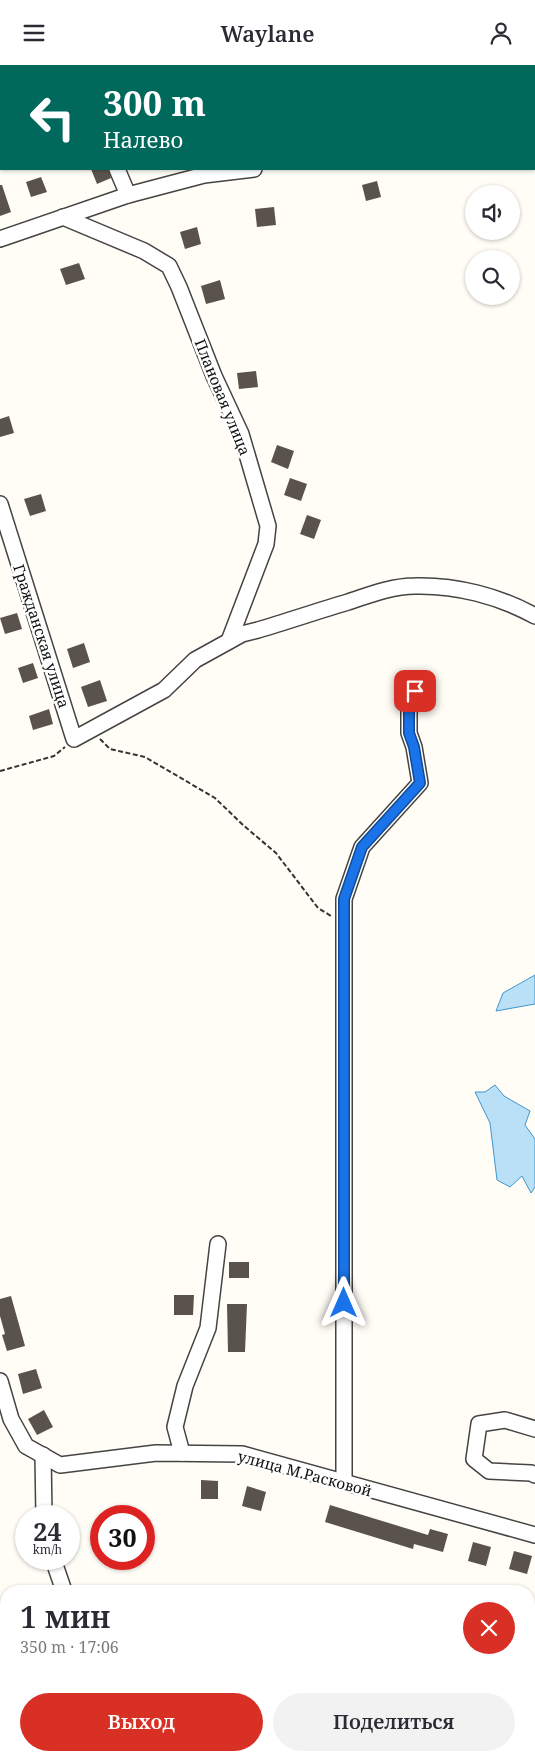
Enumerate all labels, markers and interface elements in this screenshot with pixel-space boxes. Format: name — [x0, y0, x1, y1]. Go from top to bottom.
text: Waylane — [221, 18, 314, 48]
icon: menu — [20, 19, 48, 47]
icon: person — [487, 19, 515, 47]
text: 300 m — [103, 79, 206, 126]
icon: left — [20, 85, 85, 150]
text: Налево — [103, 124, 183, 154]
map controls — [465, 185, 520, 305]
button: sound — [465, 185, 520, 240]
button: search — [465, 250, 520, 305]
street label: Плановая улица — [191, 336, 255, 458]
street label: Гражданская улица — [9, 562, 75, 710]
pin — [394, 670, 436, 712]
icon: arrive — [401, 677, 429, 705]
position arrow — [317, 1276, 369, 1328]
street label: улица М.Расковой — [236, 1445, 374, 1501]
speed limit sign: 30 — [90, 1505, 155, 1570]
text: 24 — [33, 1514, 62, 1548]
text: km/h — [33, 1541, 62, 1558]
text: 1 мин — [20, 1596, 110, 1637]
button: close — [463, 1602, 515, 1654]
text: 350 m · 17:06 — [20, 1636, 119, 1658]
button: Выход — [20, 1693, 263, 1751]
button: Поделиться — [273, 1693, 515, 1751]

